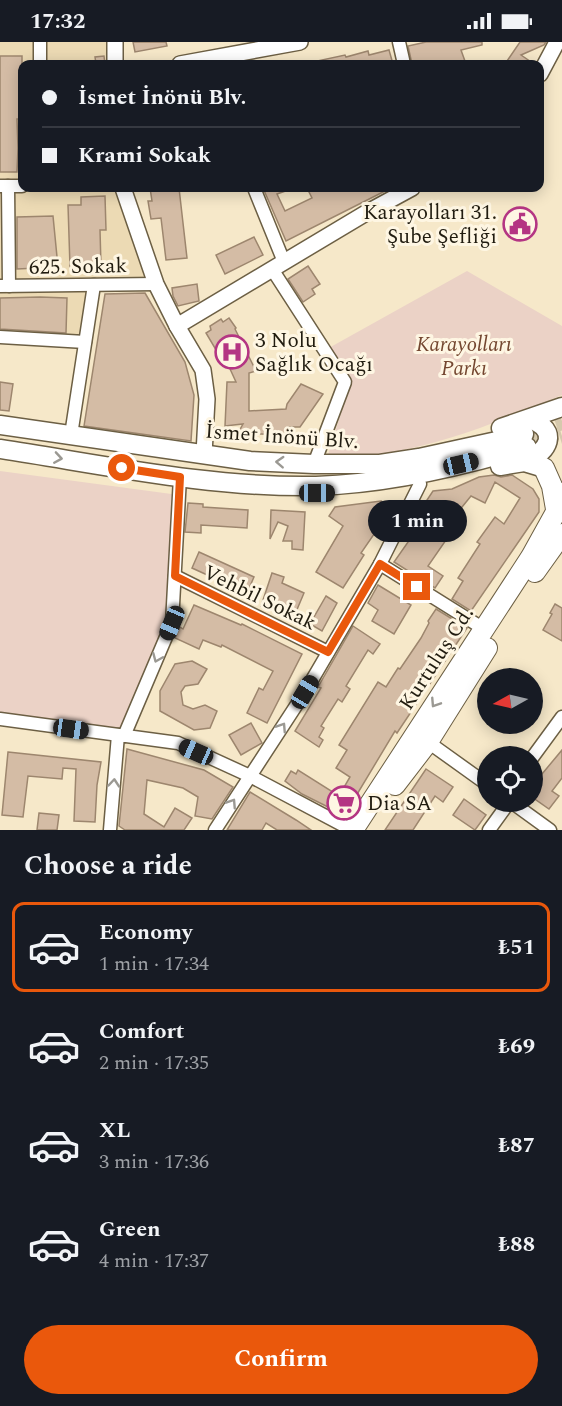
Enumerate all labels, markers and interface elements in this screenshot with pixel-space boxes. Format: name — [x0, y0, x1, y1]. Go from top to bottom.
text: 17:32 — [30, 5, 85, 38]
text: İsmet İnönü Blv. — [78, 81, 246, 114]
text: Krami Sokak — [78, 139, 211, 172]
place label: Karayolları 31. Şube Şefliği — [363, 197, 497, 253]
public building icon: Karayolları 31. Şube Şefliği — [502, 206, 538, 242]
street label: 625. Sokak — [29, 250, 128, 284]
place label: 3 Nolu Sağlık Ocağı — [255, 325, 373, 381]
park label: Karayolları Parkı — [416, 329, 512, 385]
hospital icon: 3 Nolu Sağlık Ocağı — [214, 334, 250, 370]
street label: İsmet İnönü Blv. — [204, 416, 360, 458]
one-way arrow — [52, 451, 62, 464]
car — [441, 451, 481, 477]
route start — [108, 454, 135, 481]
one-way arrow — [276, 456, 285, 468]
car — [299, 484, 335, 502]
callout: 1 min — [368, 500, 466, 542]
text: 1 min — [391, 506, 444, 536]
street label: Vehbil Sokak — [197, 557, 322, 639]
route end — [403, 573, 430, 600]
street label: Kurtuluş Cd. — [391, 600, 482, 717]
car — [157, 603, 187, 643]
one-way arrow — [152, 652, 164, 663]
north arrow — [477, 668, 543, 734]
map controls — [477, 668, 543, 812]
car — [288, 672, 322, 712]
one-way arrow — [431, 696, 442, 707]
car — [52, 718, 90, 740]
one-way arrow — [274, 723, 286, 733]
car — [176, 736, 216, 768]
button: locate — [477, 746, 543, 812]
one-way arrow — [107, 778, 120, 787]
supermarket icon: Dia SA — [326, 785, 362, 821]
place label: Dia SA — [367, 788, 432, 820]
one-way arrow — [225, 799, 236, 810]
text: Choose a ride — [24, 845, 192, 887]
text: Economy — [99, 916, 192, 949]
icon: car — [27, 920, 81, 974]
text: ₺51 — [498, 931, 535, 964]
text: 1 min · 17:34 — [99, 949, 209, 979]
text: Comfort — [99, 1015, 184, 1048]
icon: car — [27, 1019, 81, 1073]
text: ₺69 — [498, 1030, 535, 1063]
text: 2 min · 17:35 — [99, 1048, 209, 1078]
text: XL — [99, 1114, 130, 1147]
icon: car — [27, 1118, 81, 1172]
text: ₺87 — [498, 1129, 535, 1162]
text: 3 min · 17:36 — [99, 1147, 209, 1177]
text: Green — [99, 1213, 161, 1246]
icon: car — [27, 1217, 81, 1271]
text: ₺88 — [498, 1228, 535, 1261]
text: 4 min · 17:37 — [99, 1246, 209, 1276]
button: Confirm — [24, 1325, 538, 1394]

